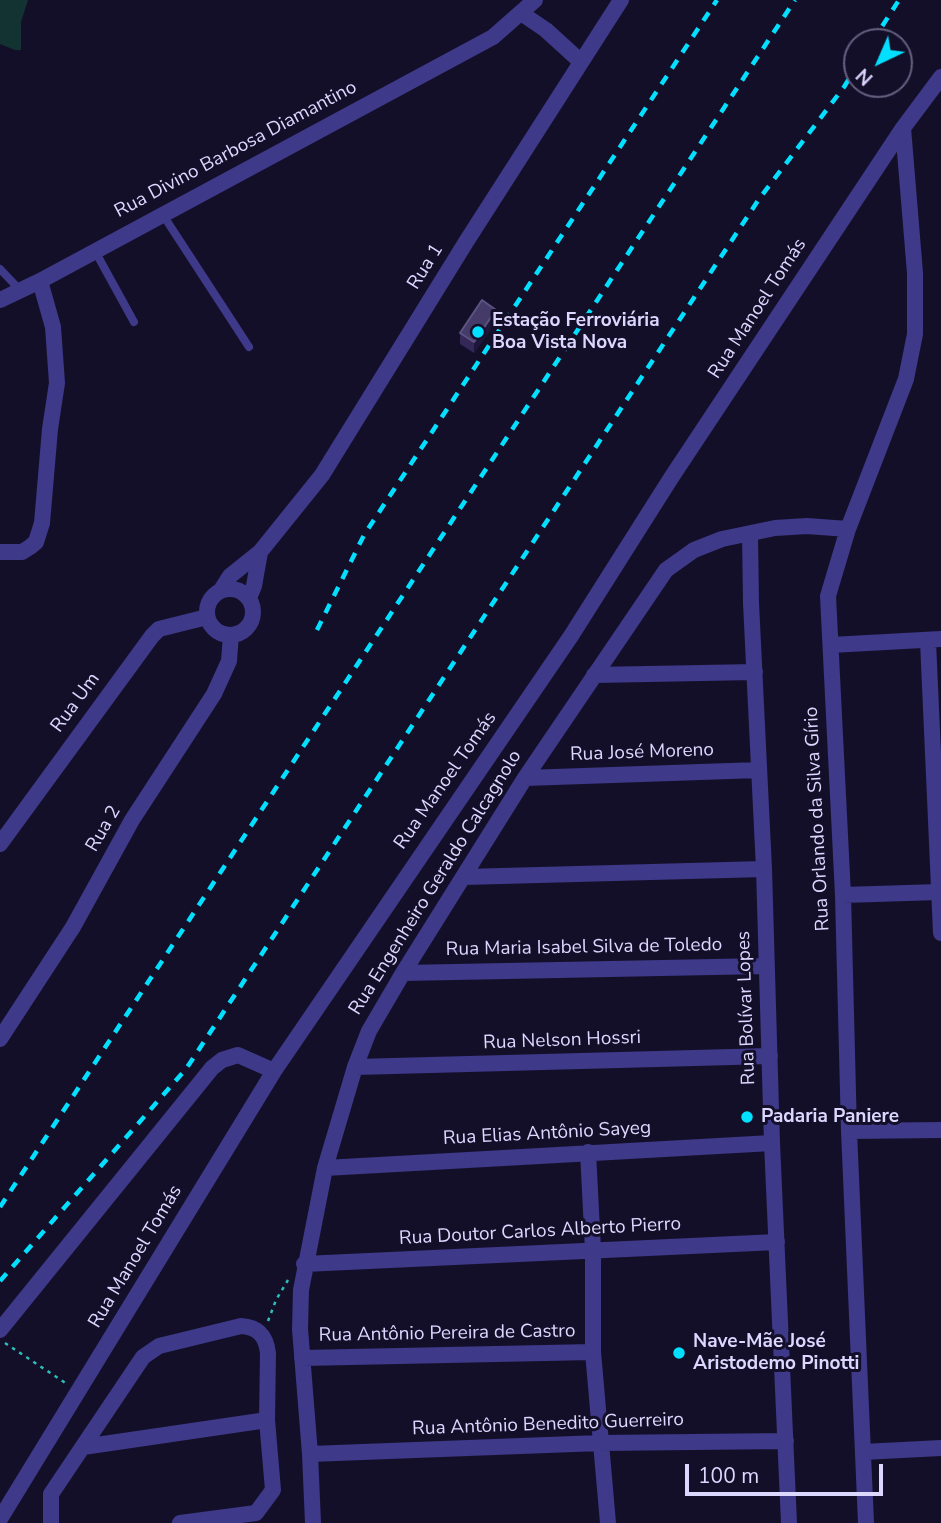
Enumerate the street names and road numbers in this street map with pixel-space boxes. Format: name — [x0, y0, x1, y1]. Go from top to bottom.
street label: Rua Divino Barbosa Diamantino — [111, 76, 361, 224]
street label: Rua Manoel Tomás — [704, 235, 812, 383]
street label: Rua 1 — [403, 240, 449, 294]
street label: Rua Um — [47, 669, 105, 737]
street label: Rua Orlando da Silva Gírio — [801, 706, 835, 932]
street label: Rua Manoel Tomás — [390, 708, 502, 854]
street label: Rua José Moreno — [570, 739, 714, 767]
street label: Rua Engenheiro Geraldo Calcagnolo — [345, 746, 527, 1020]
street label: Rua 2 — [82, 802, 126, 856]
street label: Rua Bolívar Lopes — [733, 931, 761, 1085]
street label: Rua Maria Isabel Silva de Toledo — [446, 934, 722, 962]
street label: Rua Nelson Hossri — [483, 1027, 641, 1055]
street label: Rua Elias Antônio Sayeg — [442, 1117, 652, 1151]
street label: Rua Manoel Tomás — [84, 1181, 188, 1333]
street label: Rua Doutor Carlos Alberto Pierro — [398, 1213, 682, 1251]
street label: Rua Antônio Pereira de Castro — [318, 1320, 576, 1348]
street label: Rua Antônio Benedito Guerreiro — [412, 1409, 684, 1441]

